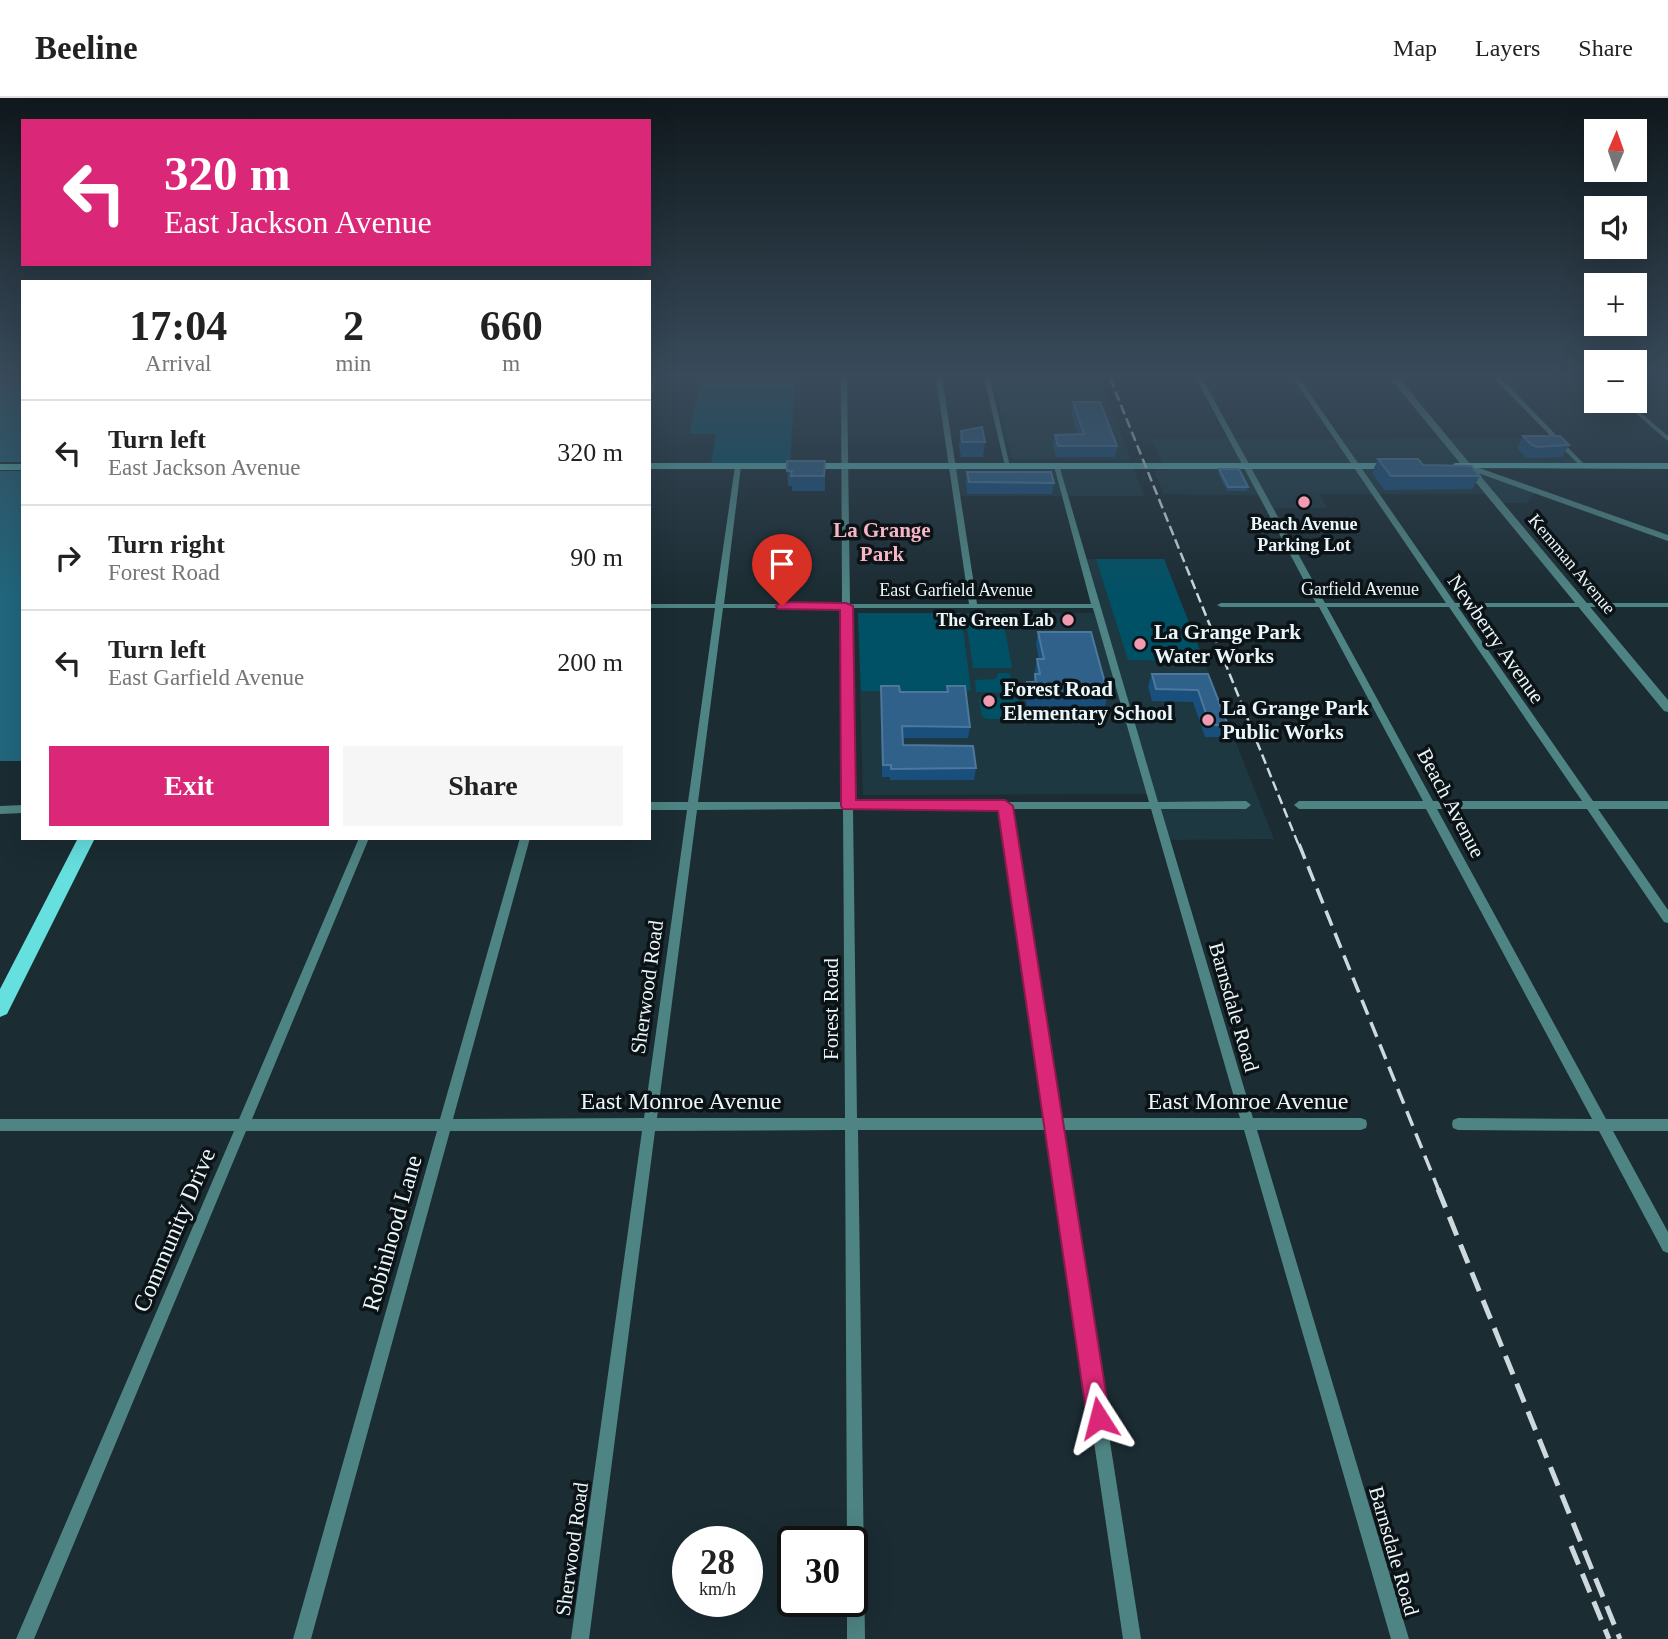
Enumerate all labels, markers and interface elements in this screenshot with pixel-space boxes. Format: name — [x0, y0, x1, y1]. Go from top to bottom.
text: Beeline — [35, 30, 138, 66]
text: Map — [1393, 35, 1437, 61]
text: Layers — [1475, 35, 1540, 61]
text: Share — [1578, 35, 1633, 61]
north arrow — [1584, 119, 1647, 182]
map controls — [1584, 119, 1647, 413]
text: 320 m — [164, 146, 291, 201]
icon: left — [49, 147, 140, 238]
button: sound — [1584, 196, 1647, 259]
text: East Jackson Avenue — [164, 204, 432, 240]
button: + — [1584, 273, 1647, 336]
text: 17:04 — [129, 303, 227, 349]
text: 2 — [343, 303, 364, 349]
text: 660 — [480, 303, 543, 349]
button: − — [1584, 350, 1647, 413]
text: Arrival — [145, 351, 212, 376]
text: min — [336, 351, 371, 376]
text: m — [502, 351, 520, 376]
text: Turn left — [108, 425, 206, 454]
icon: left — [49, 434, 87, 472]
text: 320 m — [557, 438, 623, 467]
text: East Jackson Avenue — [108, 455, 300, 480]
marker: Beach Avenue Parking Lot — [1296, 494, 1312, 510]
street label: Kemman Avenue — [1524, 510, 1620, 618]
place label: Beach Avenue Parking Lot — [1250, 514, 1358, 555]
district label: La Grange Park — [833, 518, 931, 566]
text: Turn right — [108, 530, 225, 559]
pin — [752, 534, 812, 606]
icon: right — [49, 539, 87, 577]
text: 90 m — [570, 543, 623, 572]
icon: arrive — [763, 545, 801, 583]
text: Forest Road — [108, 560, 220, 585]
street label: Newberry Avenue — [1443, 570, 1549, 708]
street label: Garfield Avenue — [1301, 579, 1419, 599]
street label: East Garfield Avenue — [879, 580, 1033, 600]
place label: The Green Lab — [936, 610, 1054, 630]
marker: The Green Lab — [1060, 612, 1076, 628]
place label: La Grange Park Water Works — [1154, 620, 1301, 668]
text: Turn left — [108, 635, 206, 664]
marker: La Grange Park Water Works — [1132, 636, 1148, 652]
icon: left — [49, 644, 87, 682]
text: 200 m — [557, 648, 623, 677]
text: East Garfield Avenue — [108, 665, 304, 690]
place label: Forest Road Elementary School — [1003, 677, 1173, 725]
marker: Forest Road Elementary School — [981, 693, 997, 709]
place label: La Grange Park Public Works — [1222, 696, 1369, 744]
marker: La Grange Park Public Works — [1200, 712, 1216, 728]
street label: Beach Avenue — [1412, 744, 1490, 862]
button: Exit — [49, 746, 329, 826]
button: Share — [343, 746, 623, 826]
street label: Sherwood Road — [626, 918, 668, 1055]
street label: Barnsdale Road — [1204, 940, 1264, 1075]
street label: Forest Road — [819, 957, 843, 1060]
street label: East Monroe Avenue — [581, 1088, 781, 1114]
street label: East Monroe Avenue — [1148, 1088, 1348, 1114]
street label: Community Drive — [128, 1144, 220, 1316]
street label: Robinhood Lane — [357, 1152, 427, 1314]
position arrow — [1062, 1381, 1136, 1455]
street label: Sherwood Road — [551, 1480, 593, 1617]
street label: Barnsdale Road — [1364, 1484, 1424, 1619]
speed limit sign: 30 — [777, 1526, 868, 1617]
text: 28 — [700, 1543, 735, 1582]
text: km/h — [699, 1579, 736, 1599]

